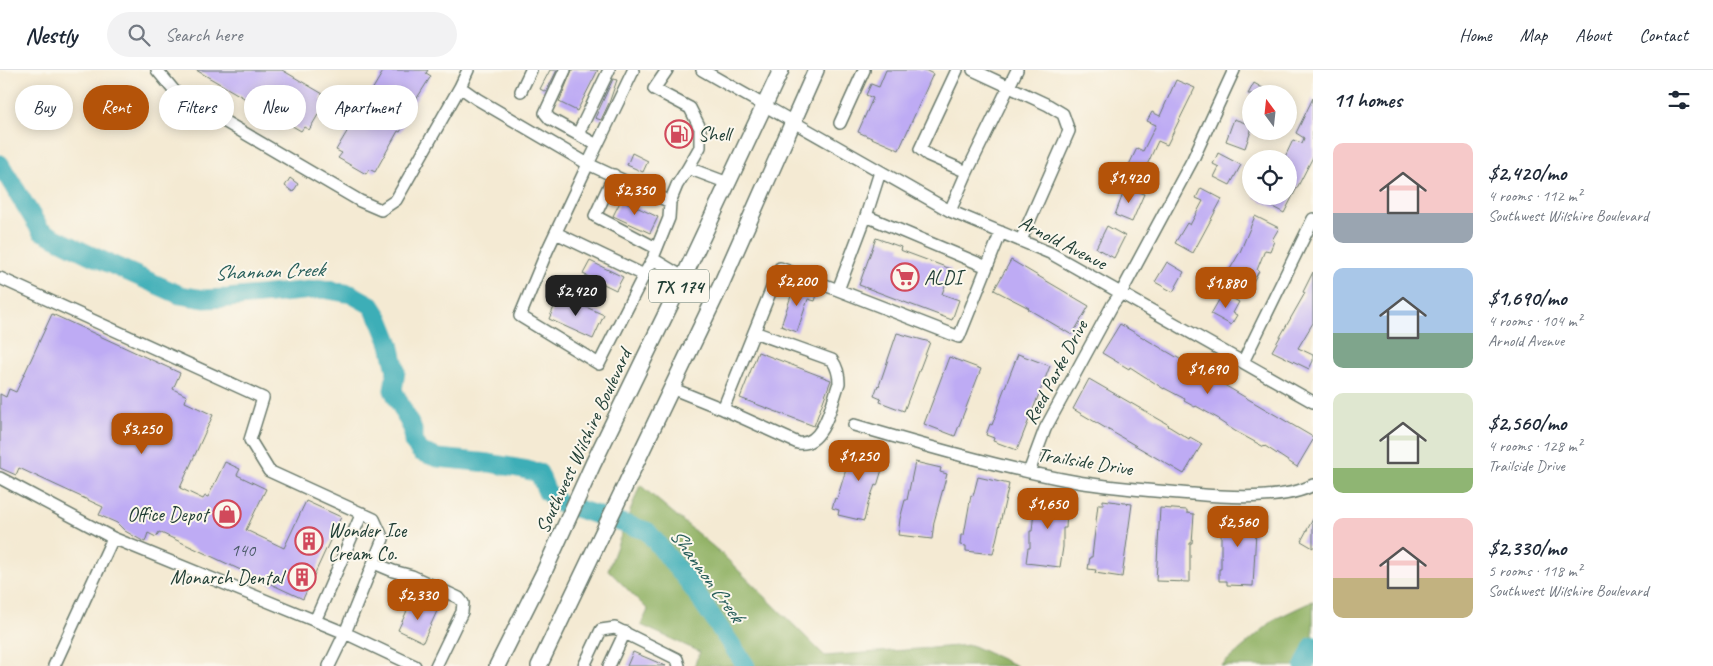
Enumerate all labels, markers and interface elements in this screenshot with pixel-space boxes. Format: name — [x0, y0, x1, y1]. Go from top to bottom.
search box — [107, 12, 457, 57]
text: Nestly — [25, 20, 77, 50]
icon: search — [125, 21, 153, 49]
text: Search here — [165, 23, 242, 47]
text: Home — [1459, 24, 1492, 46]
text: Map — [1520, 24, 1547, 46]
text: About — [1575, 24, 1611, 46]
text: Contact — [1639, 24, 1688, 46]
chip: Buy — [15, 85, 73, 130]
chip: Rent — [83, 85, 149, 130]
chip: Filters — [159, 85, 234, 130]
chip: New — [244, 85, 306, 130]
chip: Apartment — [316, 85, 418, 130]
north arrow — [1242, 85, 1298, 140]
map controls — [1242, 85, 1297, 205]
icon: filters — [1665, 86, 1693, 114]
text: 11 homes — [1333, 87, 1402, 113]
fuel station icon: Shell — [664, 119, 694, 149]
place label: Shell — [698, 122, 734, 147]
button: locate — [1242, 150, 1297, 205]
text: $2,420/mo — [1488, 160, 1566, 186]
pin: $1,420 — [1088, 162, 1170, 204]
icon: home — [1373, 163, 1433, 223]
text: $1,420 — [1109, 168, 1149, 188]
pin: $2,350 — [594, 174, 676, 216]
text: $2,350 — [616, 180, 654, 200]
text: 4 rooms · 112 m² — [1488, 186, 1582, 206]
text: Southwest Wilshire Boulevard — [1488, 206, 1648, 226]
street label: Arnold Avenue — [1015, 210, 1112, 276]
water label: Shannon Creek — [214, 256, 328, 286]
supermarket icon: ALDI — [890, 262, 920, 292]
pin: $2,200 — [756, 264, 838, 307]
place label: ALDI — [924, 265, 966, 290]
pin: $1,880 — [1185, 266, 1267, 309]
road number: TX 174 — [649, 270, 709, 302]
text: $2,200 — [777, 271, 817, 291]
text: $1,880 — [1206, 273, 1246, 293]
pin: $2,420 — [535, 274, 617, 317]
text: $2,420 — [556, 281, 596, 301]
text: $1,690/mo — [1488, 285, 1567, 311]
icon: home — [1373, 288, 1433, 348]
text: 4 rooms · 104 m² — [1488, 311, 1582, 331]
street label: Reed Parke Drive — [1018, 315, 1094, 429]
text: Arnold Avenue — [1488, 331, 1564, 351]
street label: Southwest Wilshire Boulevard — [530, 342, 638, 537]
pin: $1,690 — [1167, 352, 1249, 395]
text: $1,690 — [1188, 359, 1228, 379]
text: $2,560/mo — [1488, 410, 1566, 436]
pin: $3,250 — [101, 412, 183, 455]
icon: home — [1373, 413, 1433, 473]
text: $3,250 — [123, 419, 161, 439]
text: 4 rooms · 128 m² — [1488, 436, 1582, 456]
pin: $1,250 — [818, 440, 900, 482]
street label: Trailside Drive — [1036, 442, 1136, 482]
text: $1,250 — [840, 446, 878, 466]
text: Trailside Drive — [1488, 456, 1565, 476]
pin: $1,650 — [1007, 488, 1089, 530]
text: $1,650 — [1028, 494, 1068, 514]
shop icon: Office Depot — [212, 499, 242, 529]
place label: Office Depot — [127, 502, 211, 527]
pin: $2,560 — [1197, 506, 1279, 548]
text: $2,560 — [1218, 512, 1258, 532]
place label: Wonder Ice Cream Co. — [328, 518, 408, 566]
water label: Shannon Creek — [664, 523, 752, 630]
building icon: Wonder Ice Cream Co. — [294, 526, 324, 556]
text: $2,330/mo — [1488, 535, 1566, 561]
icon: home — [1373, 538, 1433, 598]
house number: 140 — [231, 539, 257, 561]
text: 5 rooms · 118 m² — [1488, 561, 1582, 581]
building icon: Monarch Dental — [287, 562, 317, 592]
place label: Monarch Dental — [170, 565, 287, 590]
pin: $2,330 — [377, 578, 459, 621]
text: Southwest Wilshire Boulevard — [1488, 581, 1648, 601]
text: $2,330 — [398, 585, 438, 605]

